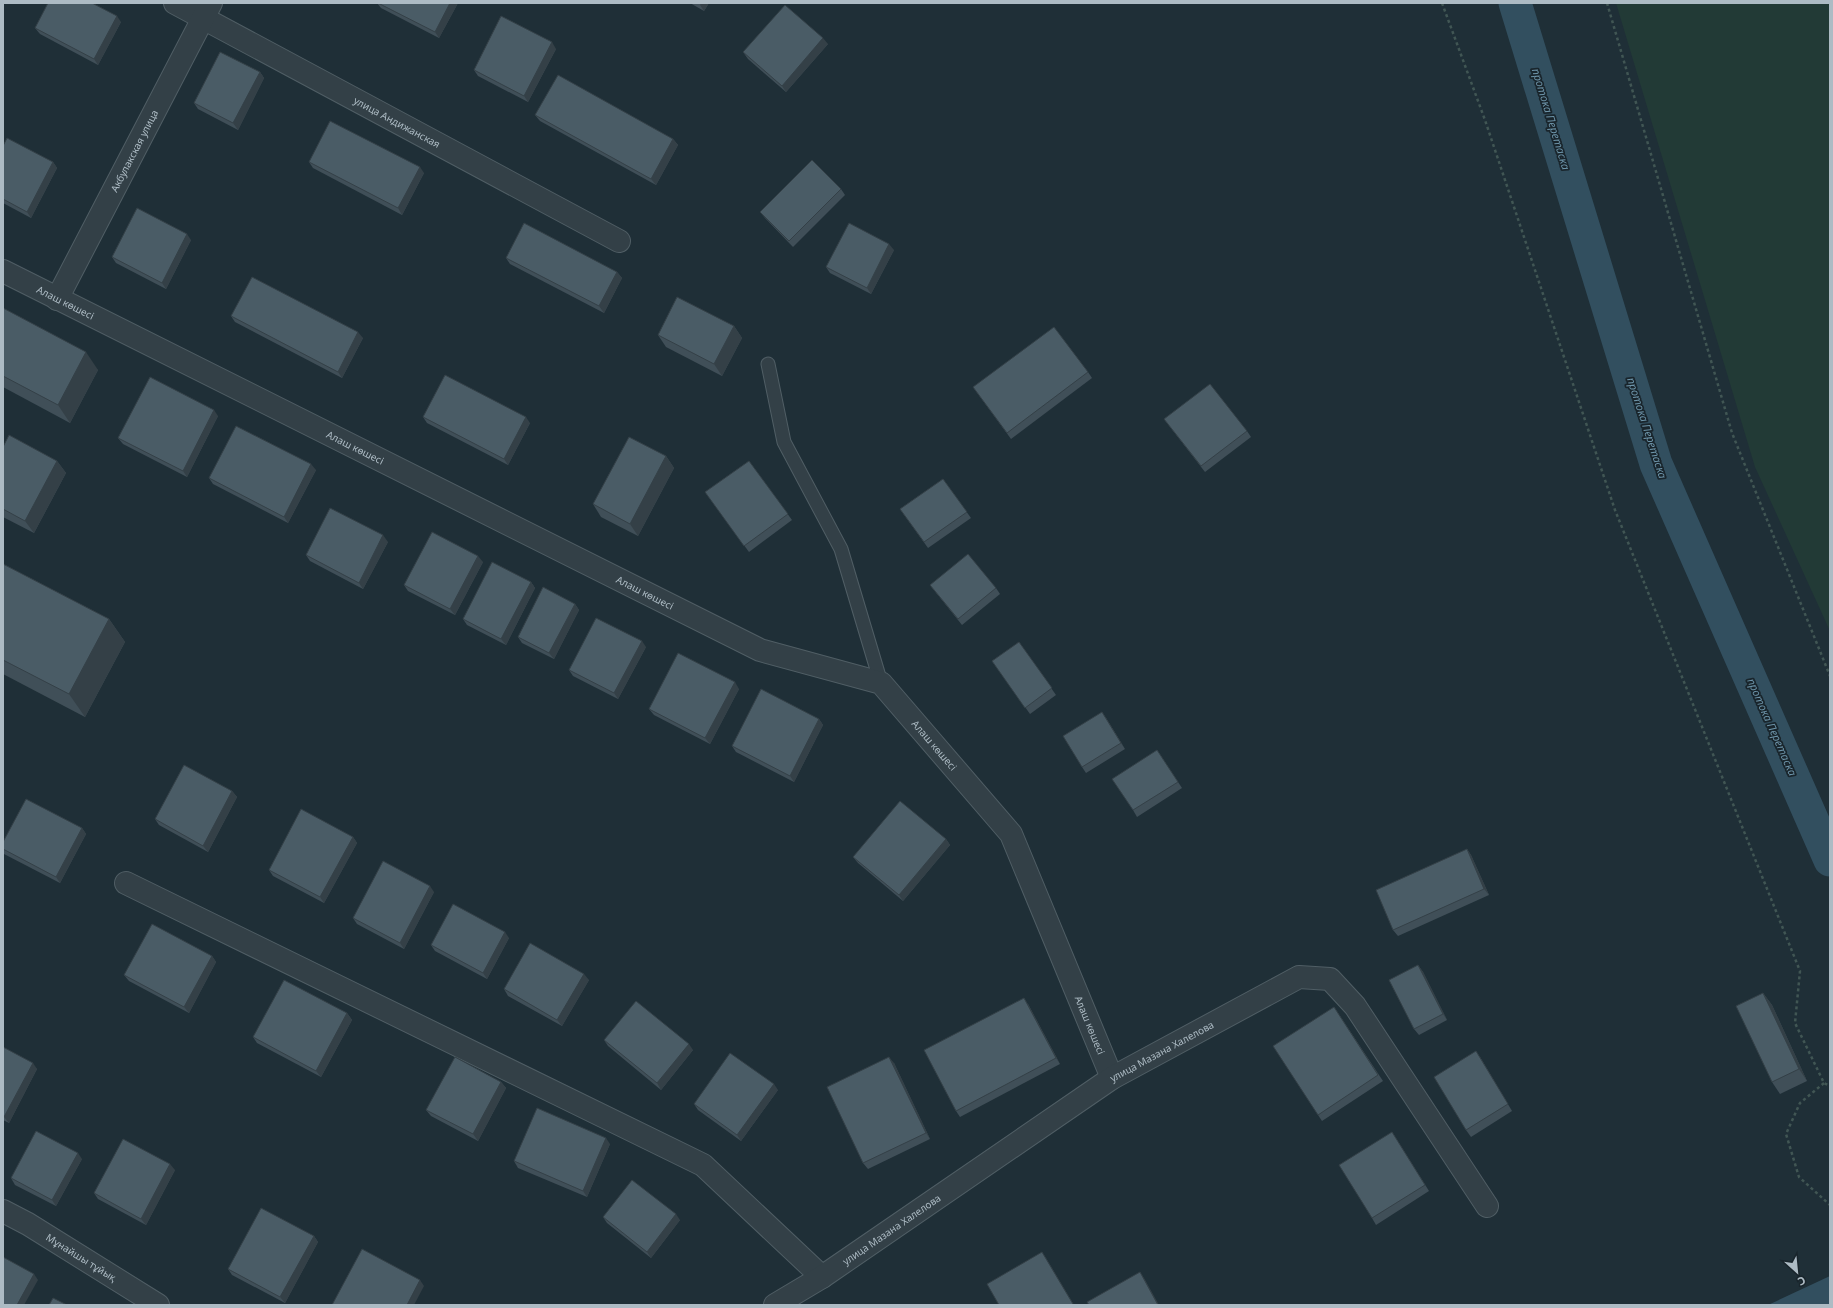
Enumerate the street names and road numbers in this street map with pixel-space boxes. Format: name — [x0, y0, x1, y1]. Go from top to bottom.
street label: улица Андижанская — [351, 93, 443, 151]
street label: Акбулакская улица — [107, 107, 161, 194]
street label: Алаш көшесі — [34, 282, 97, 323]
street label: Алаш көшесі — [324, 427, 386, 468]
street label: Алаш көшесі — [614, 572, 676, 613]
street label: Алаш көшесі — [909, 717, 960, 773]
street label: Алаш көшесі — [1072, 993, 1109, 1057]
street label: улица Мазана Халелова — [1107, 1017, 1216, 1085]
street label: улица Мазана Халелова — [840, 1191, 943, 1268]
street label: Мұнайшы тұйық — [44, 1230, 119, 1285]

